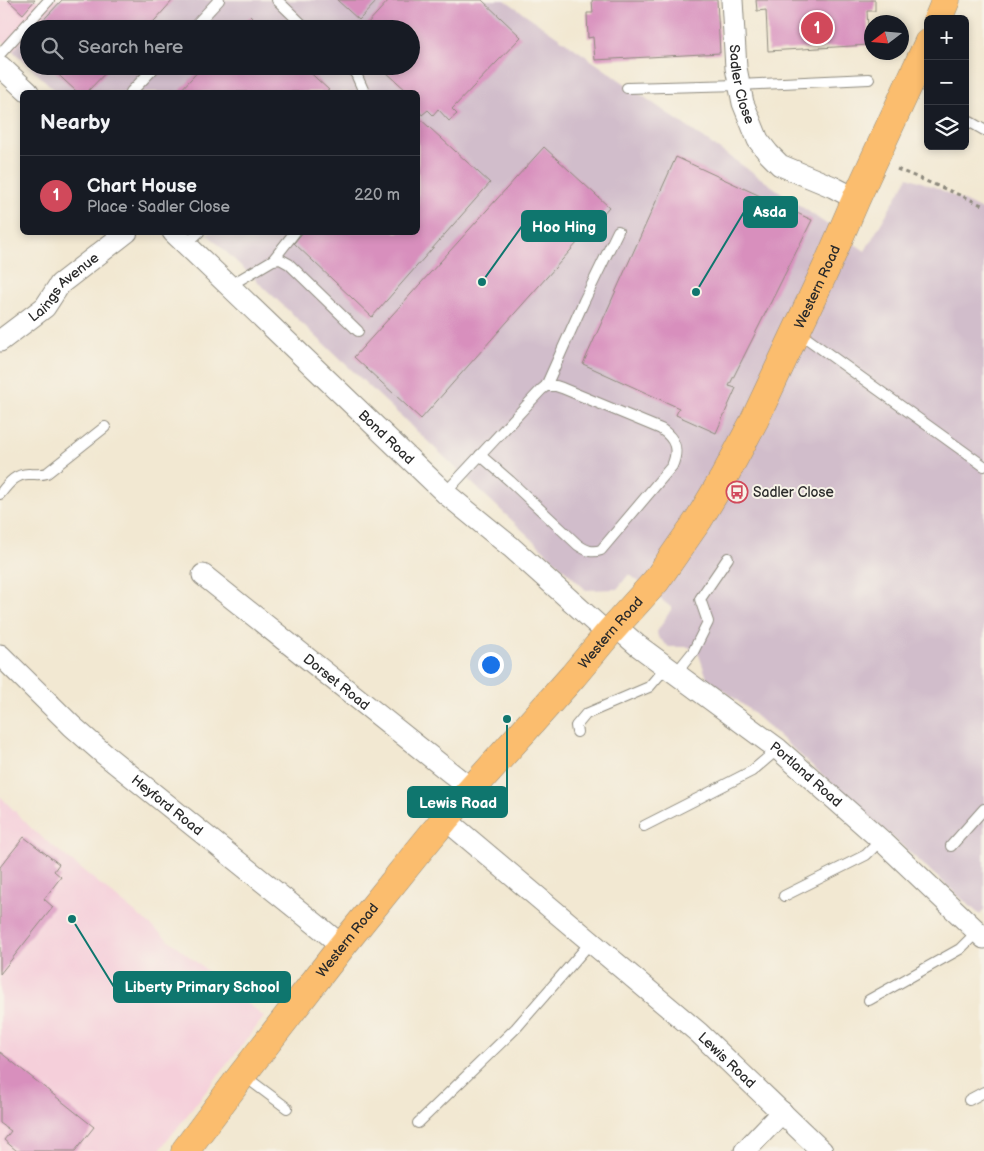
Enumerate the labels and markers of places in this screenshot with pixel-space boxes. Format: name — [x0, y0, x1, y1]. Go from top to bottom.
pin: 1 — [801, 9, 833, 47]
callout: Asda — [744, 197, 797, 227]
callout: Hoo Hing — [522, 211, 606, 241]
bus stop icon: Sadler Close — [725, 480, 749, 504]
place label: Sadler Close — [753, 484, 834, 501]
callout: Lewis Road — [408, 787, 507, 817]
callout: Liberty Primary School — [114, 972, 290, 1002]

